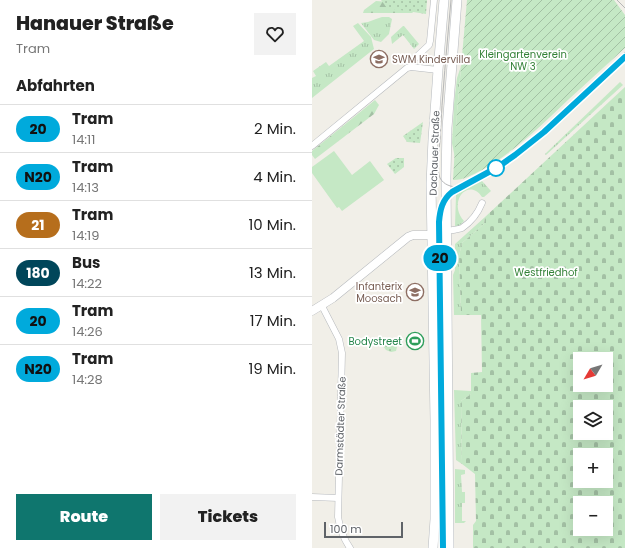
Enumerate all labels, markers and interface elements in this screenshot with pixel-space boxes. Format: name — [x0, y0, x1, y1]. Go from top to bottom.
text: Hanauer Straße — [16, 10, 174, 37]
button: heart — [254, 13, 296, 55]
text: Tram — [16, 39, 50, 58]
park label: Kleingartenverein NW 3 — [479, 47, 567, 74]
school or university icon: SWM Kindervilla — [369, 49, 389, 69]
place label: SWM Kindervilla — [392, 52, 470, 67]
text: Abfahrten — [16, 75, 95, 96]
text: Tram — [72, 108, 113, 129]
street label: Dachauer Straße — [426, 110, 443, 196]
text: 2 Min. — [254, 118, 296, 139]
text: 20 — [29, 119, 47, 139]
text: 14:11 — [72, 130, 95, 149]
text: Tram — [72, 156, 113, 177]
unlabelled marker — [487, 159, 505, 177]
text: 4 Min. — [253, 166, 296, 187]
text: N20 — [24, 167, 52, 187]
text: 14:13 — [72, 178, 99, 197]
text: Tram — [72, 204, 113, 225]
text: 10 Min. — [248, 214, 296, 235]
text: 21 — [31, 215, 45, 235]
text: 14:19 — [72, 226, 99, 245]
line badge: 20 — [422, 245, 458, 271]
text: 20 — [431, 248, 449, 268]
text: Bus — [72, 252, 100, 273]
text: 13 Min. — [249, 262, 296, 283]
text: 180 — [26, 263, 50, 283]
park label: Westfriedhof — [514, 265, 578, 280]
text: 14:22 — [72, 274, 102, 293]
place label: Infanterix Moosach — [356, 279, 402, 306]
school or university icon: Infanterix Moosach — [405, 282, 425, 302]
text: Tram — [72, 300, 113, 321]
text: 17 Min. — [250, 310, 296, 331]
text: 20 — [29, 311, 47, 331]
text: 14:26 — [72, 322, 103, 341]
sports icon: Bodystreet — [405, 331, 425, 351]
place label: Bodystreet — [348, 334, 402, 349]
text: Tram — [72, 348, 113, 369]
north arrow — [573, 352, 613, 392]
map controls — [573, 352, 613, 536]
text: 19 Min. — [248, 358, 296, 379]
text: N20 — [24, 359, 52, 379]
text: 14:28 — [72, 370, 103, 389]
street label: Darmstädter Straße — [331, 376, 350, 476]
button: layers — [573, 400, 613, 440]
button: + — [573, 448, 613, 488]
button: Route — [16, 494, 152, 540]
button: Tickets — [160, 494, 296, 540]
button: − — [573, 496, 613, 536]
scale bar — [324, 520, 403, 539]
text: 100 m — [330, 521, 362, 537]

